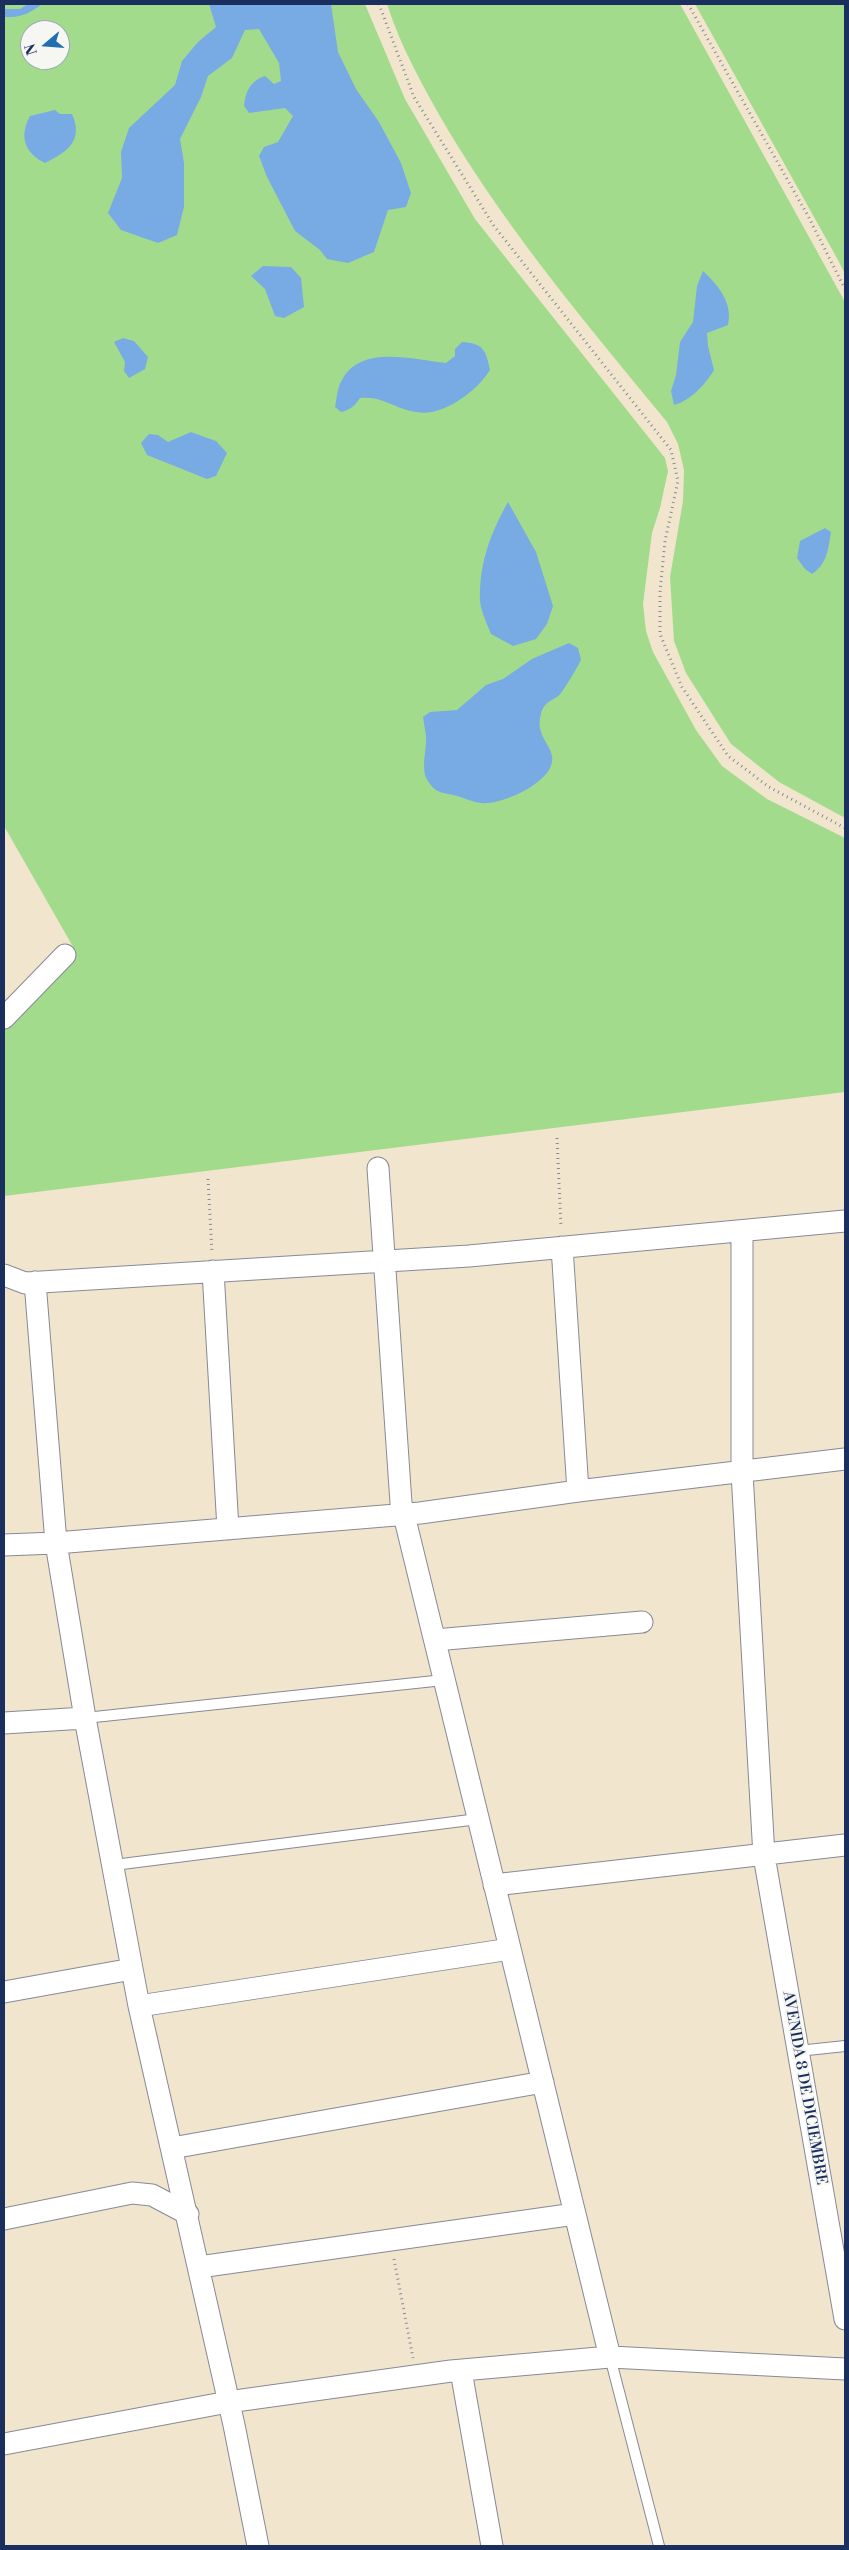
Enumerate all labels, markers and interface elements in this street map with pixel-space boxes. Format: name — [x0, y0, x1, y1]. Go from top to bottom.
north arrow — [20, 20, 70, 70]
text: N — [21, 41, 42, 57]
street label: AVENIDA 8 DE DICIEMBRE — [778, 1990, 830, 2186]

